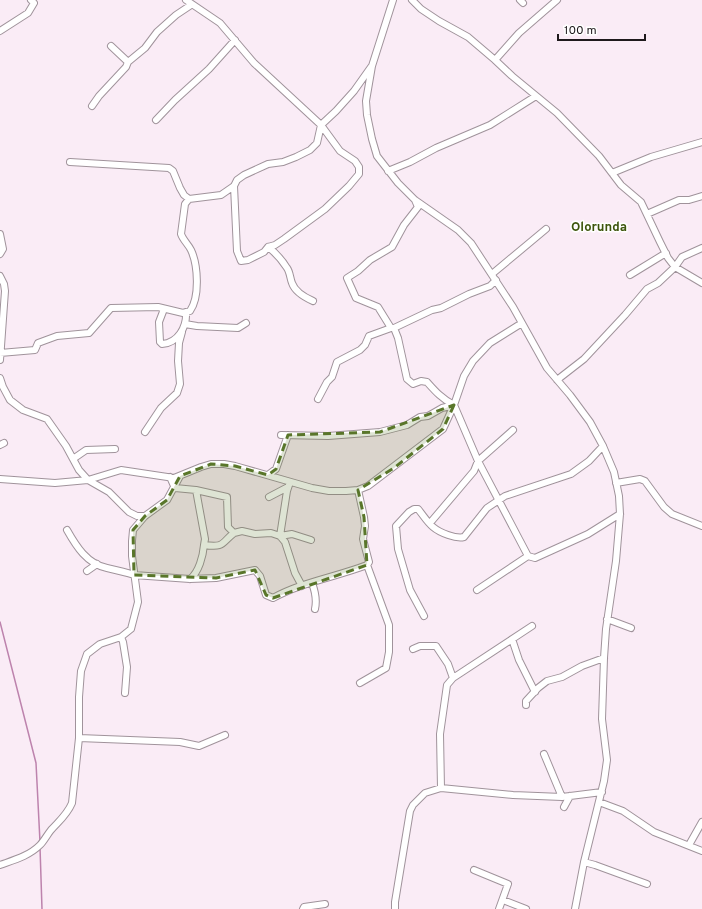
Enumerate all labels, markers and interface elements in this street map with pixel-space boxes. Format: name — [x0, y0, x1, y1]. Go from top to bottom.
scale bar — [558, 16, 645, 42]
text: 100 m — [564, 23, 597, 39]
district label: Olorunda — [571, 220, 627, 236]

